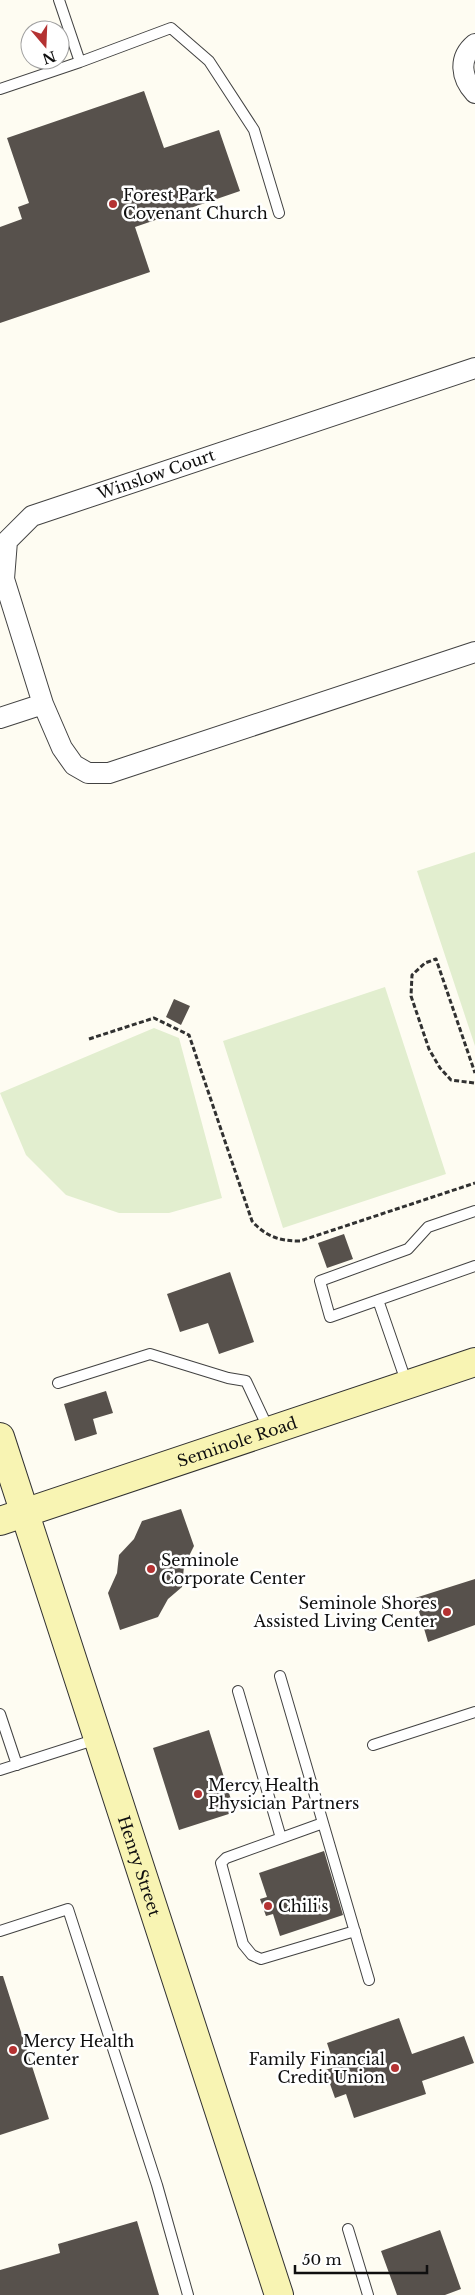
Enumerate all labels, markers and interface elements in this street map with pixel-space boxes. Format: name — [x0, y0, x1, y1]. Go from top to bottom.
north arrow — [20, 20, 70, 70]
text: N — [40, 47, 58, 68]
place label: Forest Park Covenant Church — [123, 185, 268, 223]
marker: Forest Park Covenant Church — [107, 198, 119, 210]
street label: Winslow Court — [94, 444, 218, 504]
street label: Seminole Road — [175, 1412, 300, 1471]
place label: Seminole Corporate Center — [161, 1550, 306, 1588]
marker: Seminole Corporate Center — [145, 1563, 157, 1575]
place label: Seminole Shores Assisted Living Center — [253, 1593, 437, 1631]
marker: Seminole Shores Assisted Living Center — [441, 1606, 453, 1618]
place label: Mercy Health Physician Partners — [208, 1775, 359, 1813]
marker: Mercy Health Physician Partners — [192, 1788, 204, 1800]
street label: Henry Street — [114, 1813, 165, 1919]
place label: Chili's — [278, 1896, 328, 1916]
marker: Chili's — [262, 1900, 274, 1912]
place label: Mercy Health Center — [23, 2031, 134, 2069]
marker: Mercy Health Center — [7, 2044, 19, 2056]
place label: Family Financial Credit Union — [249, 2049, 385, 2087]
marker: Family Financial Credit Union — [389, 2062, 401, 2074]
scale bar — [295, 2242, 428, 2274]
text: 50 m — [302, 2250, 342, 2269]

